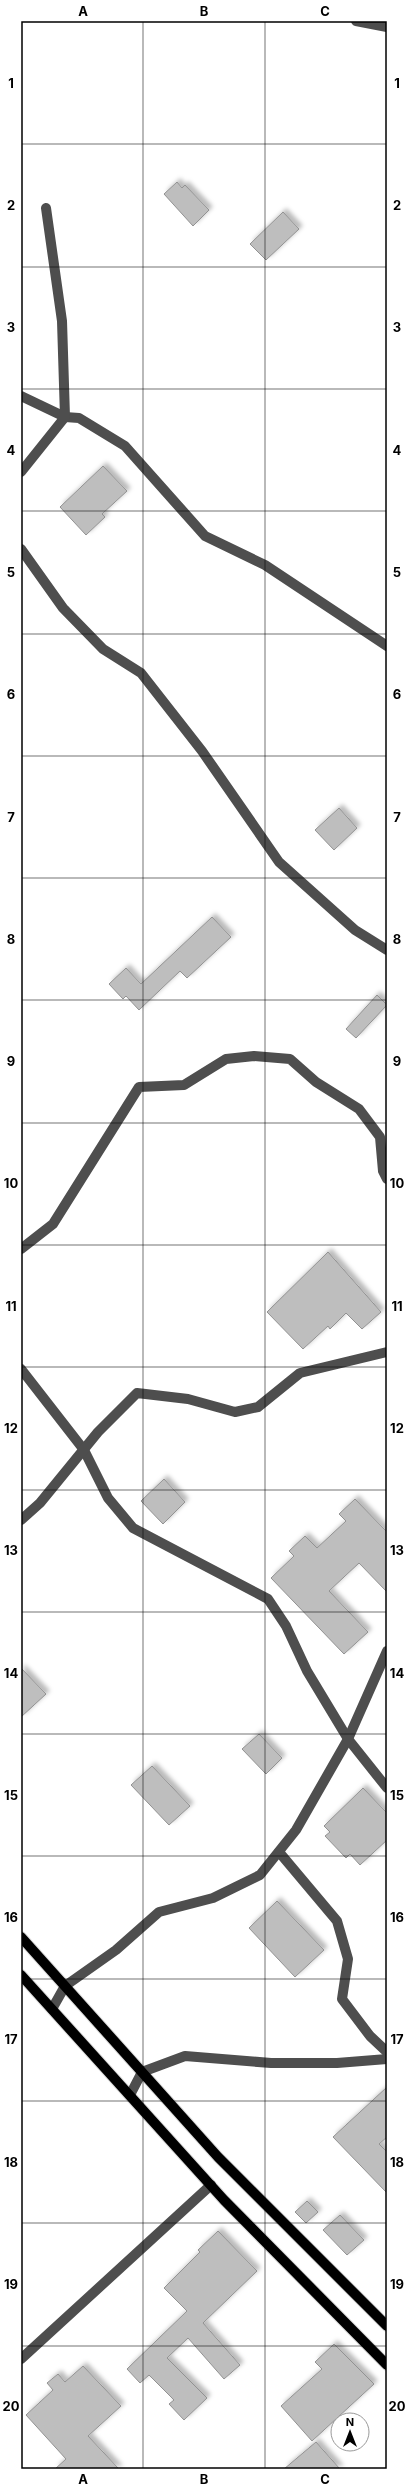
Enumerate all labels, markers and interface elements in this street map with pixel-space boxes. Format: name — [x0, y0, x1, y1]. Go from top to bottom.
text: A — [78, 3, 88, 19]
text: B — [200, 3, 209, 19]
text: C — [320, 3, 330, 19]
text: 1 — [8, 75, 14, 91]
text: 1 — [394, 75, 400, 91]
text: 2 — [7, 197, 15, 213]
text: 2 — [393, 197, 401, 213]
text: 3 — [7, 319, 15, 335]
text: 3 — [393, 319, 401, 335]
text: 4 — [7, 442, 16, 458]
text: 4 — [393, 442, 402, 458]
text: 5 — [7, 564, 15, 580]
text: 5 — [393, 564, 401, 580]
text: 6 — [7, 686, 15, 702]
text: 6 — [393, 686, 401, 702]
text: 7 — [7, 809, 15, 825]
text: 7 — [393, 809, 401, 825]
text: 8 — [7, 931, 15, 947]
text: 8 — [393, 931, 401, 947]
text: 9 — [7, 1053, 15, 1069]
text: 9 — [393, 1053, 401, 1069]
text: 10 — [4, 1175, 18, 1191]
text: 10 — [390, 1175, 404, 1191]
text: 11 — [5, 1298, 17, 1314]
text: 11 — [391, 1298, 403, 1314]
text: 12 — [4, 1420, 18, 1436]
text: 12 — [390, 1420, 404, 1436]
text: 13 — [4, 1542, 18, 1558]
text: 13 — [390, 1542, 404, 1558]
text: 14 — [4, 1665, 18, 1681]
text: 14 — [390, 1665, 404, 1681]
text: 15 — [4, 1787, 18, 1803]
text: 15 — [390, 1787, 404, 1803]
text: 16 — [4, 1909, 18, 1925]
text: 16 — [390, 1909, 404, 1925]
text: 17 — [4, 2031, 18, 2047]
text: 17 — [390, 2031, 404, 2047]
text: 18 — [4, 2154, 18, 2170]
text: 18 — [390, 2154, 404, 2170]
text: 19 — [4, 2276, 18, 2292]
text: 19 — [390, 2276, 404, 2292]
text: 20 — [3, 2398, 20, 2414]
text: 20 — [389, 2398, 406, 2414]
north arrow — [330, 2412, 370, 2452]
text: N — [346, 2415, 354, 2429]
text: A — [78, 2471, 88, 2487]
text: B — [200, 2471, 209, 2487]
text: C — [320, 2471, 330, 2487]

